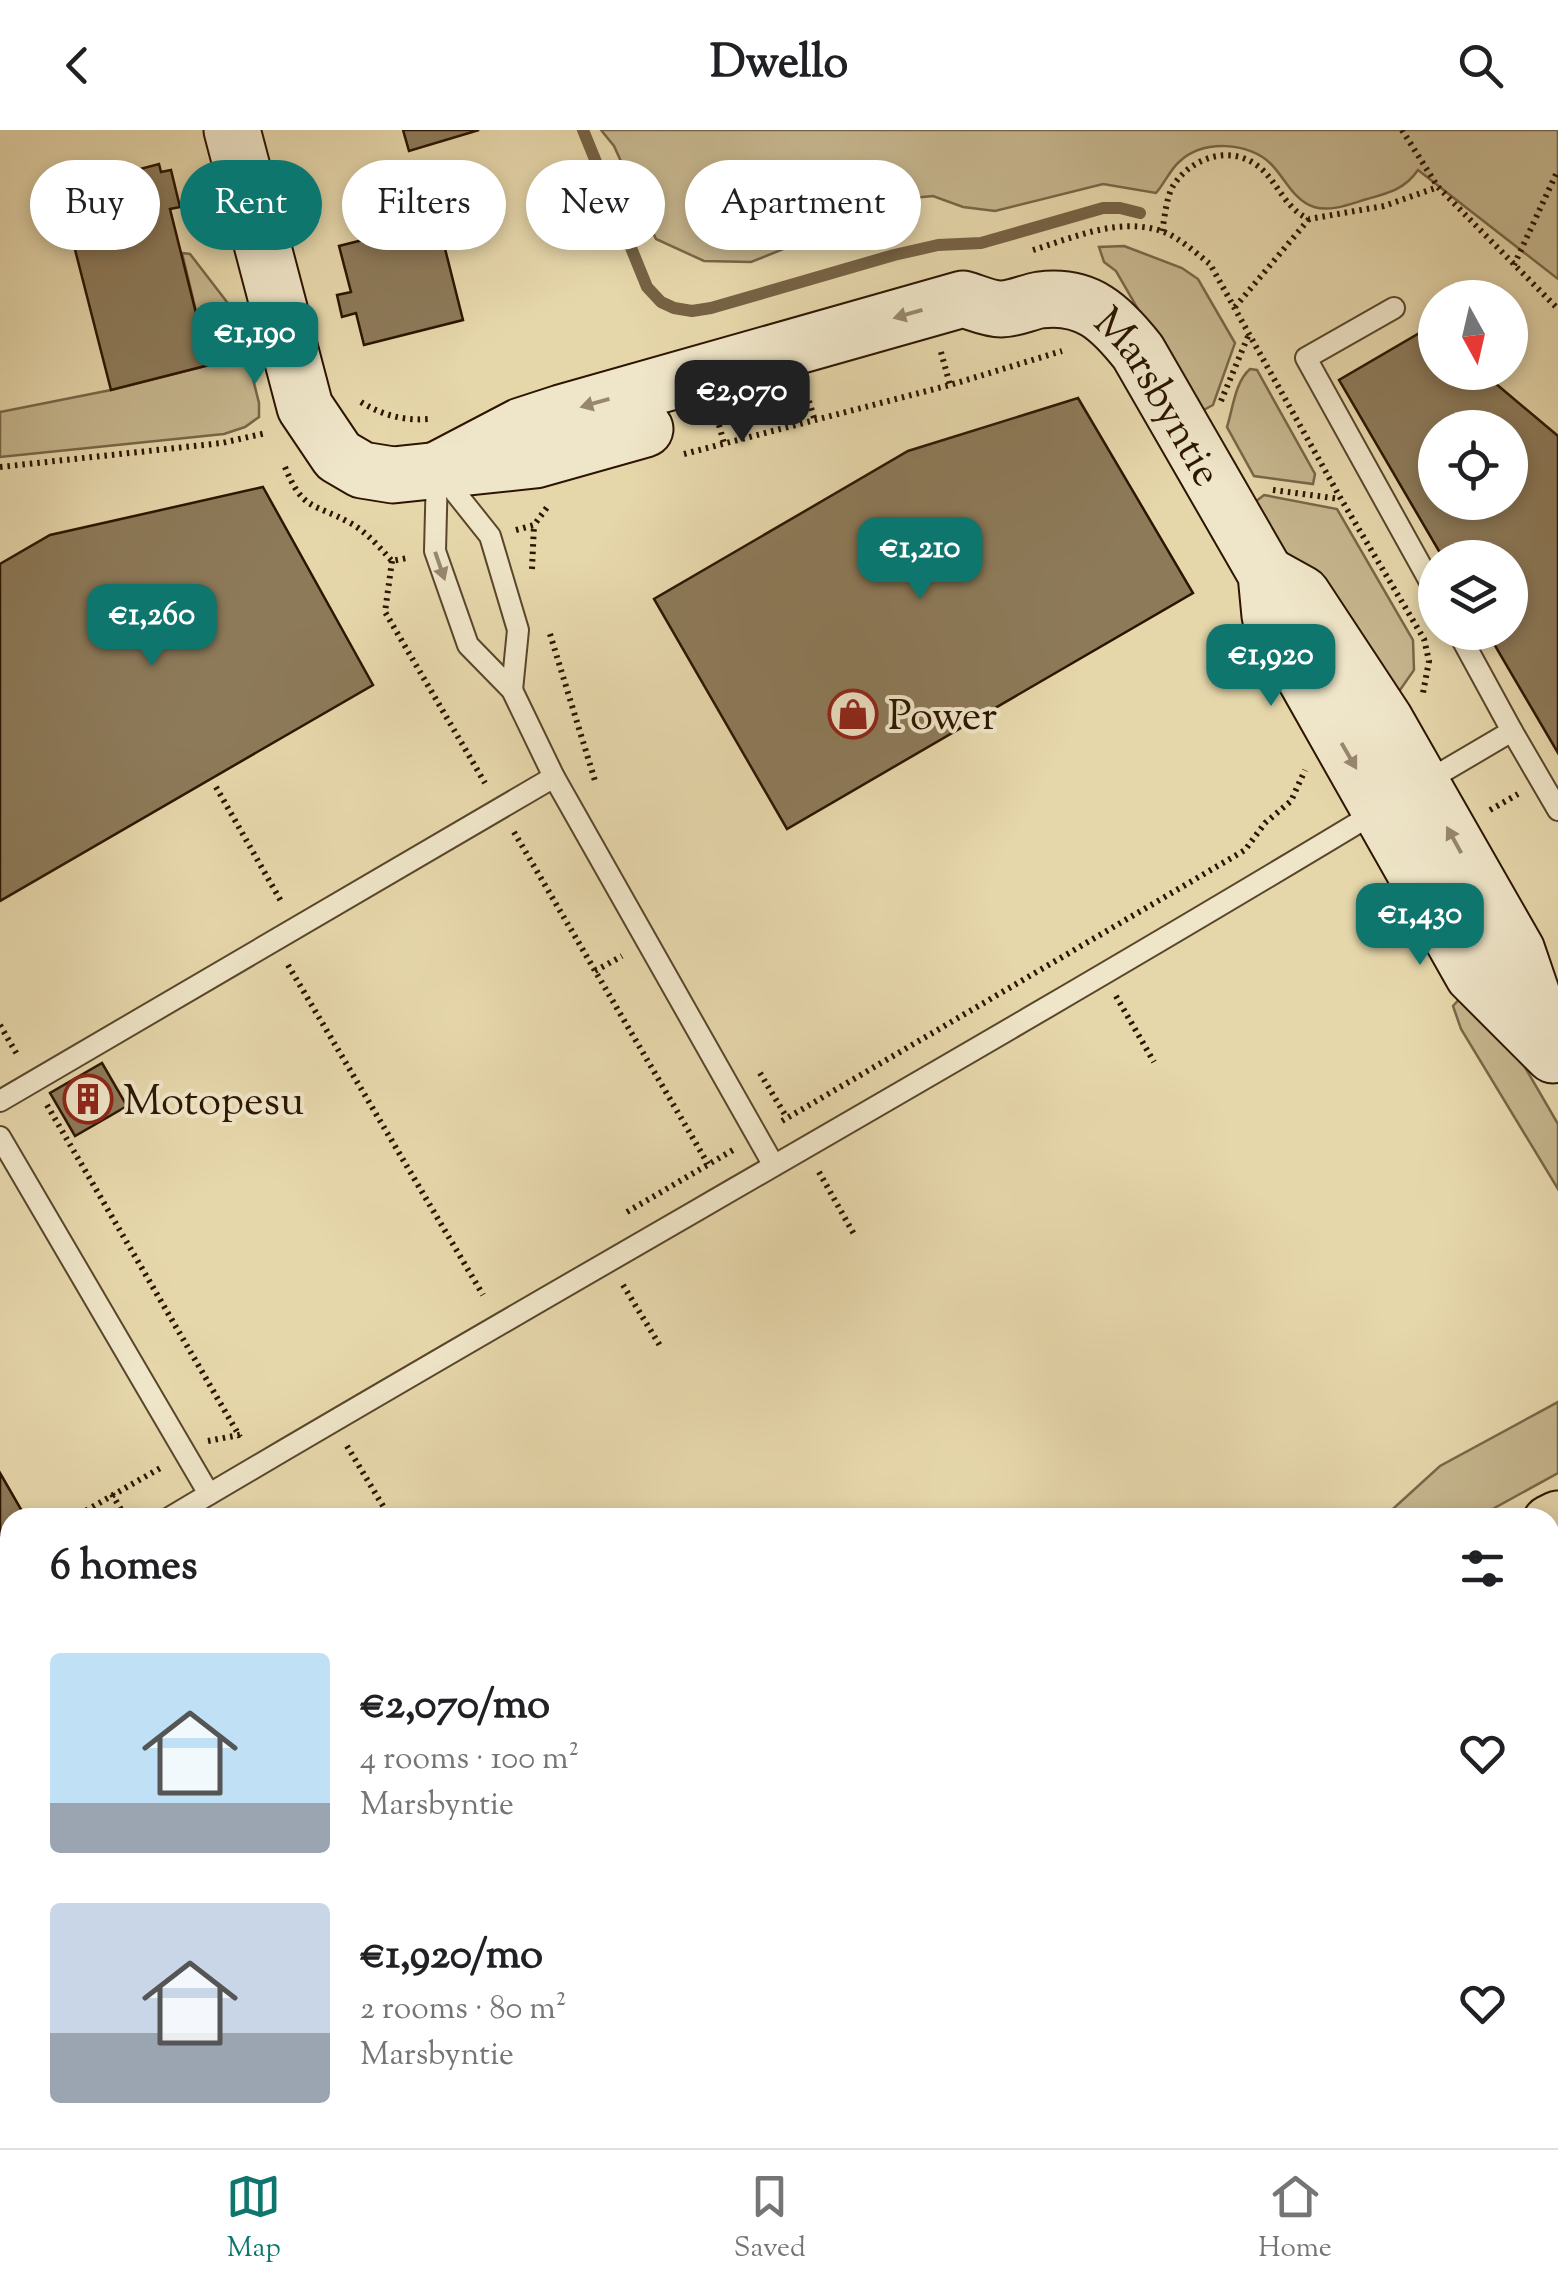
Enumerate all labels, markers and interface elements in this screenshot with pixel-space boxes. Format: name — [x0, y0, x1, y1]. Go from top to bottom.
text: Dwello — [710, 33, 848, 98]
icon: back — [50, 38, 105, 93]
icon: search — [1453, 38, 1508, 93]
chip: Buy — [30, 160, 160, 250]
chip: Rent — [180, 160, 322, 250]
chip: Filters — [342, 160, 506, 250]
chip: New — [526, 160, 665, 250]
chip: Apartment — [685, 160, 921, 250]
north arrow — [1418, 280, 1528, 390]
map controls — [1418, 280, 1528, 650]
street label: Marsbyntie — [1078, 296, 1234, 499]
pin: €1,190 — [174, 302, 336, 387]
one-way arrow — [892, 307, 923, 323]
text: €1,190 — [214, 311, 296, 357]
pin: €2,070 — [661, 360, 823, 445]
text: €2,070 — [697, 369, 787, 415]
one-way arrow — [579, 396, 610, 411]
button: locate — [1418, 410, 1528, 520]
pin: €1,210 — [839, 517, 1001, 602]
text: €1,210 — [880, 526, 961, 572]
button: layers — [1418, 540, 1528, 650]
one-way arrow — [434, 552, 449, 582]
pin: €1,260 — [71, 584, 233, 669]
text: €1,260 — [109, 593, 195, 639]
pin: €1,920 — [1190, 624, 1352, 709]
text: €1,920 — [1228, 633, 1314, 679]
shop icon: Power — [827, 688, 879, 740]
place label: Power — [888, 689, 997, 749]
one-way arrow — [1340, 742, 1357, 770]
one-way arrow — [1446, 825, 1463, 854]
pin: €1,430 — [1339, 883, 1501, 968]
text: €1,430 — [1378, 892, 1462, 938]
building icon: Motopesu — [62, 1073, 114, 1125]
place label: Motopesu — [123, 1074, 304, 1134]
text: 6 homes — [50, 1538, 197, 1598]
icon: filters — [1455, 1541, 1510, 1596]
text: €2,070/mo — [360, 1677, 550, 1737]
icon: home — [130, 1693, 250, 1813]
icon: heart — [1455, 1726, 1510, 1781]
text: 4 rooms · 100 m² — [360, 1737, 579, 1783]
text: Marsbyntie — [360, 1783, 514, 1829]
text: €1,920/mo — [360, 1927, 543, 1987]
icon: home — [130, 1943, 250, 2063]
icon: heart — [1455, 1976, 1510, 2031]
text: 2 rooms · 80 m² — [360, 1987, 567, 2033]
text: Marsbyntie — [360, 2033, 514, 2079]
tab: Map — [226, 2169, 281, 2269]
tab: Saved — [734, 2169, 806, 2269]
tab: Home — [1258, 2169, 1332, 2269]

